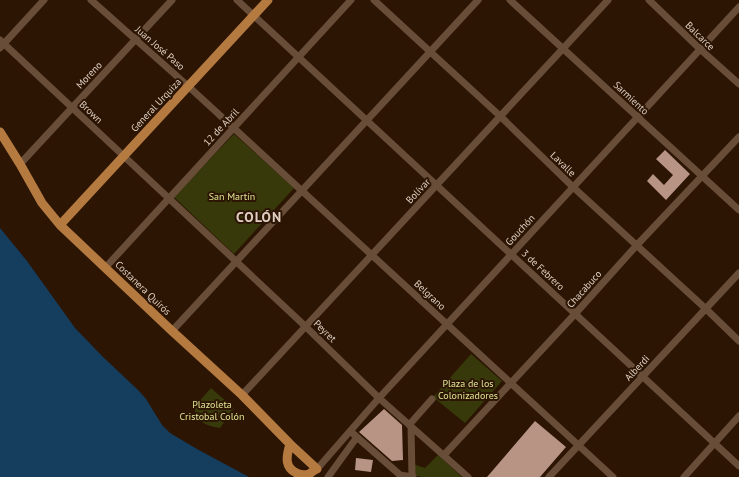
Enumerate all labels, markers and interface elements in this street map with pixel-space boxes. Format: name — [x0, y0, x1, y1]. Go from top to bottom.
street label: Balcarce — [683, 19, 717, 53]
street label: Juan José Paso — [132, 22, 187, 73]
street label: Moreno — [73, 59, 105, 91]
street label: General Urquiza — [128, 75, 184, 134]
street label: Sarmiento — [611, 78, 651, 118]
street label: Brown — [77, 98, 105, 126]
street label: 12 de Abril — [200, 105, 242, 148]
street label: Lavalle — [547, 149, 579, 179]
street label: Bolívar — [403, 175, 433, 206]
park label: San Martín — [209, 190, 255, 203]
district label: COLÓN — [236, 208, 282, 226]
street label: Gouchón — [502, 212, 538, 248]
street label: 3 de Febrero — [519, 247, 567, 293]
street label: Costanera Quirós — [112, 258, 174, 318]
street label: Chacabuco — [564, 268, 604, 310]
street label: Belgrano — [412, 277, 448, 313]
street label: Peyret — [311, 317, 340, 345]
street label: Alberdi — [622, 352, 652, 384]
park label: Plaza de los Colonizadores — [438, 377, 498, 402]
park label: Plazoleta Cristobal Colón — [180, 398, 244, 423]

